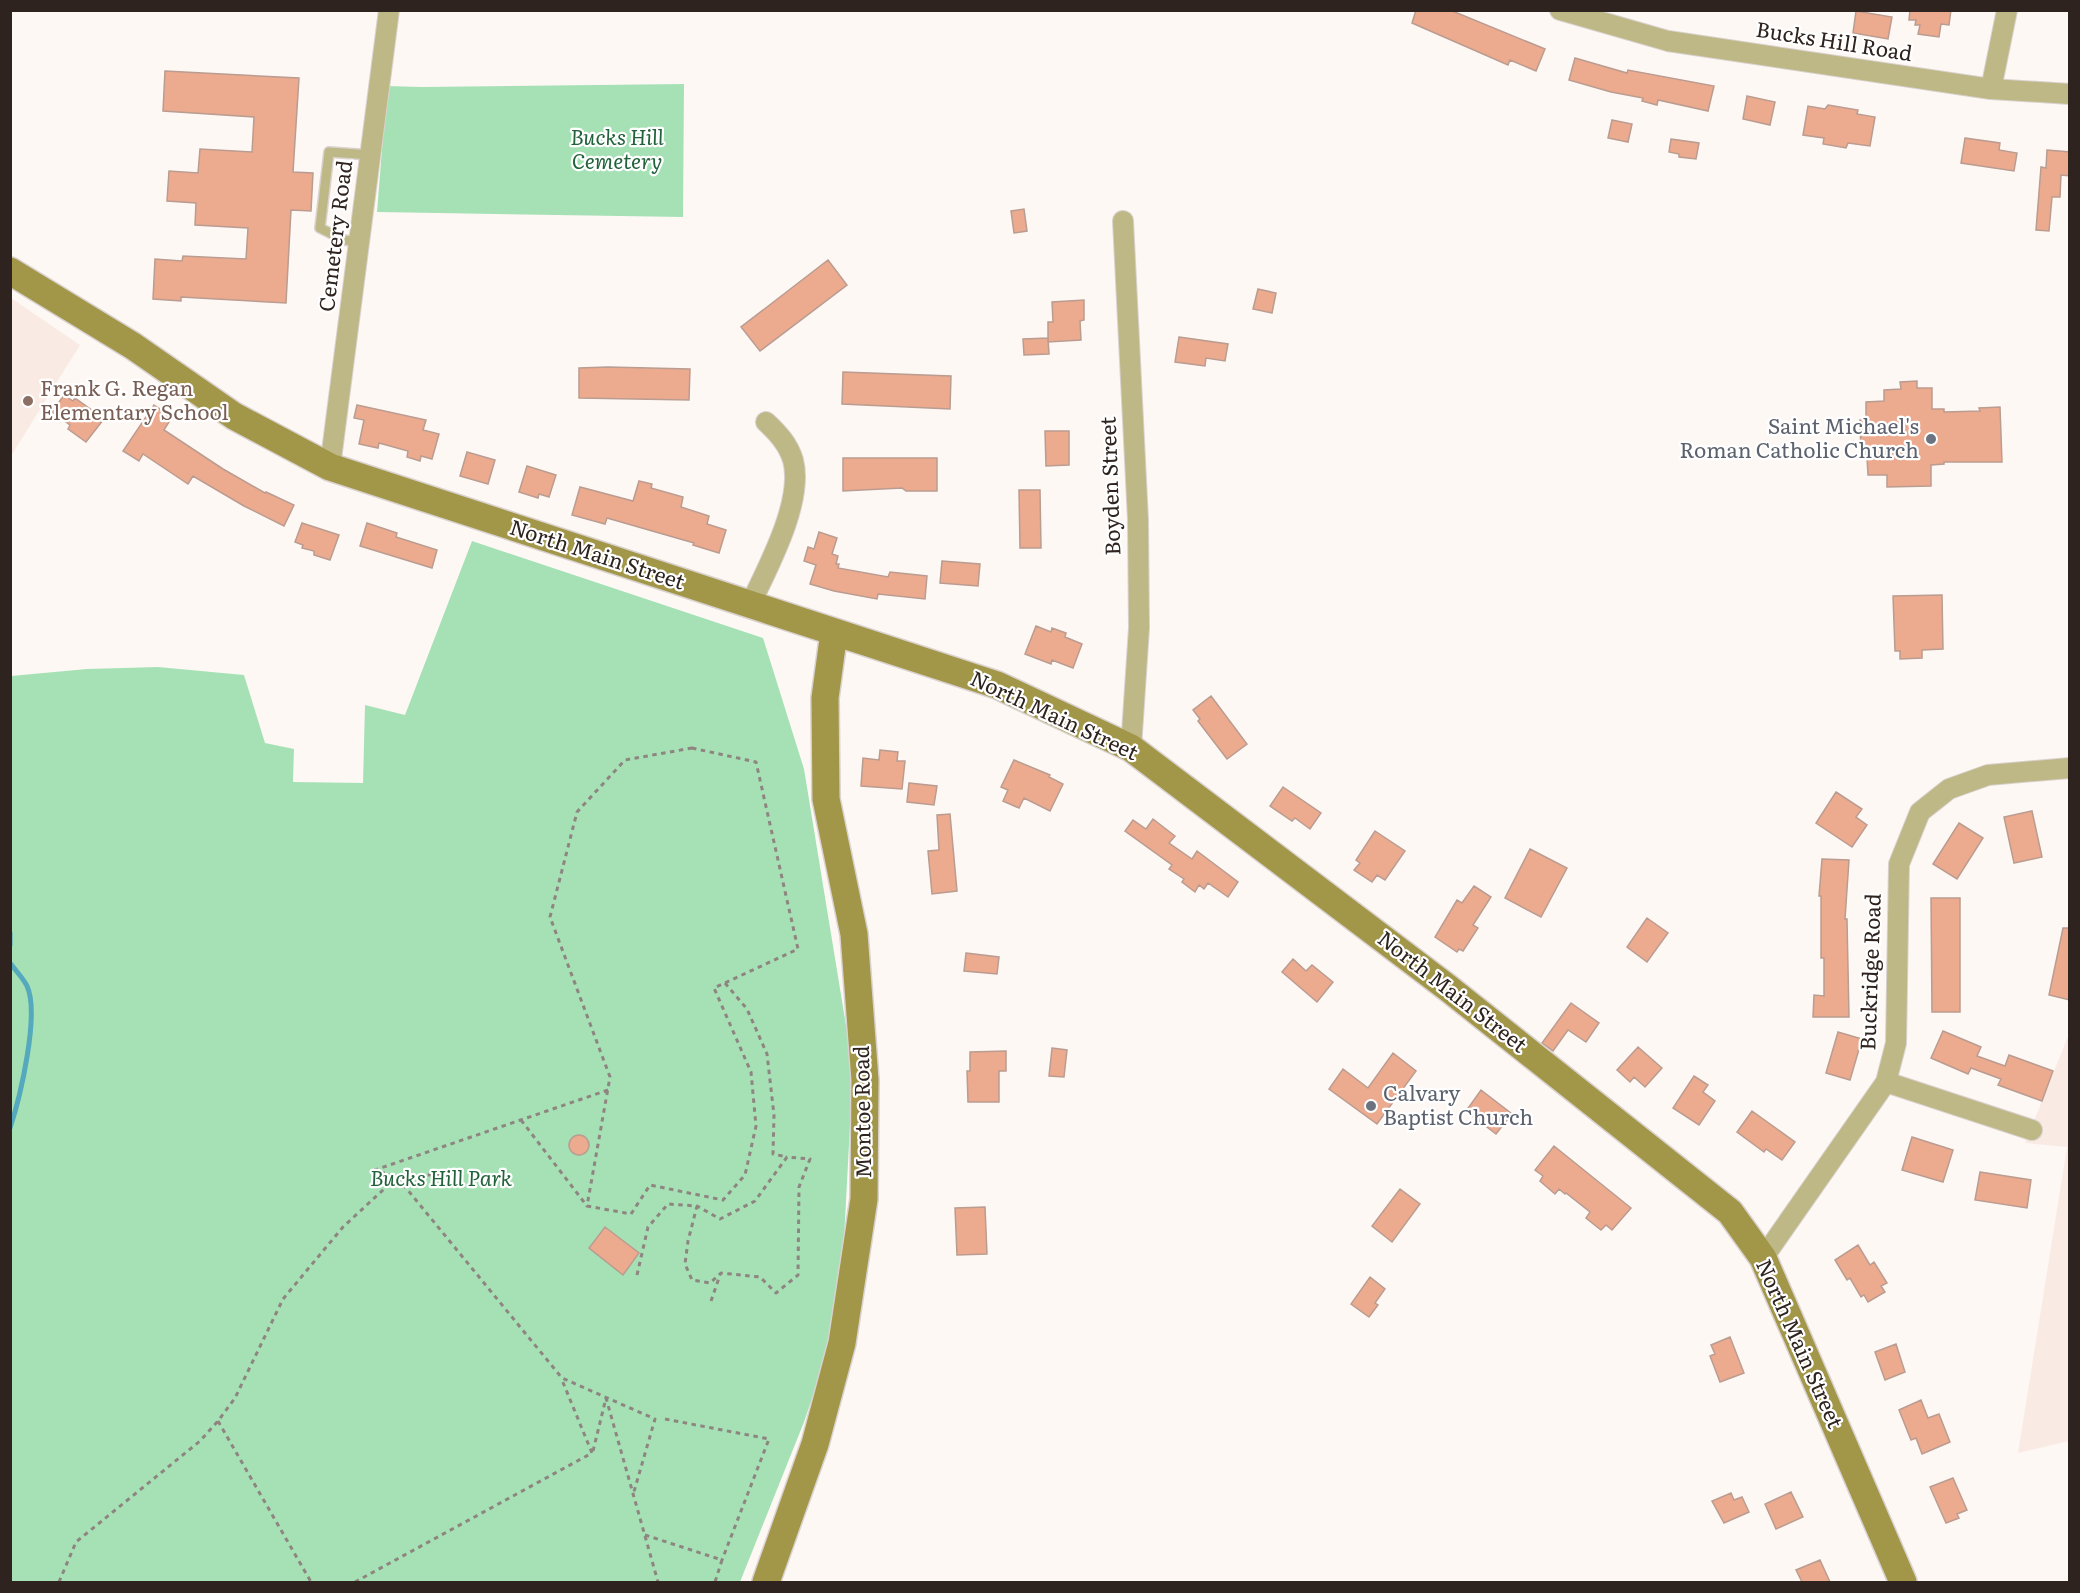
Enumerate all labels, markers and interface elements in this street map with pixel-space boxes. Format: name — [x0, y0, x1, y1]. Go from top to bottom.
street label: Bucks Hill Road — [1754, 12, 1915, 67]
park label: Bucks Hill Cemetery — [570, 120, 664, 175]
street label: Cemetery Road — [309, 158, 358, 313]
place label: Frank G. Regan Elementary School — [40, 371, 229, 426]
marker: Frank G. Regan Elementary School — [21, 394, 35, 408]
place label: Saint Michael's Roman Catholic Church — [1679, 409, 1919, 464]
street label: Boyden Street — [1091, 416, 1126, 556]
marker: Saint Michael's Roman Catholic Church — [1924, 432, 1938, 446]
street label: North Main Street — [506, 510, 690, 596]
street label: North Main Street — [966, 661, 1145, 767]
street label: Buckridge Road — [1850, 893, 1887, 1051]
street label: North Main Street — [1372, 922, 1535, 1059]
street label: Montoe Road — [844, 1045, 877, 1179]
place label: Calvary Baptist Church — [1383, 1076, 1533, 1131]
marker: Calvary Baptist Church — [1364, 1099, 1378, 1113]
park label: Bucks Hill Park — [370, 1161, 513, 1192]
street label: North Main Street — [1750, 1253, 1853, 1433]

